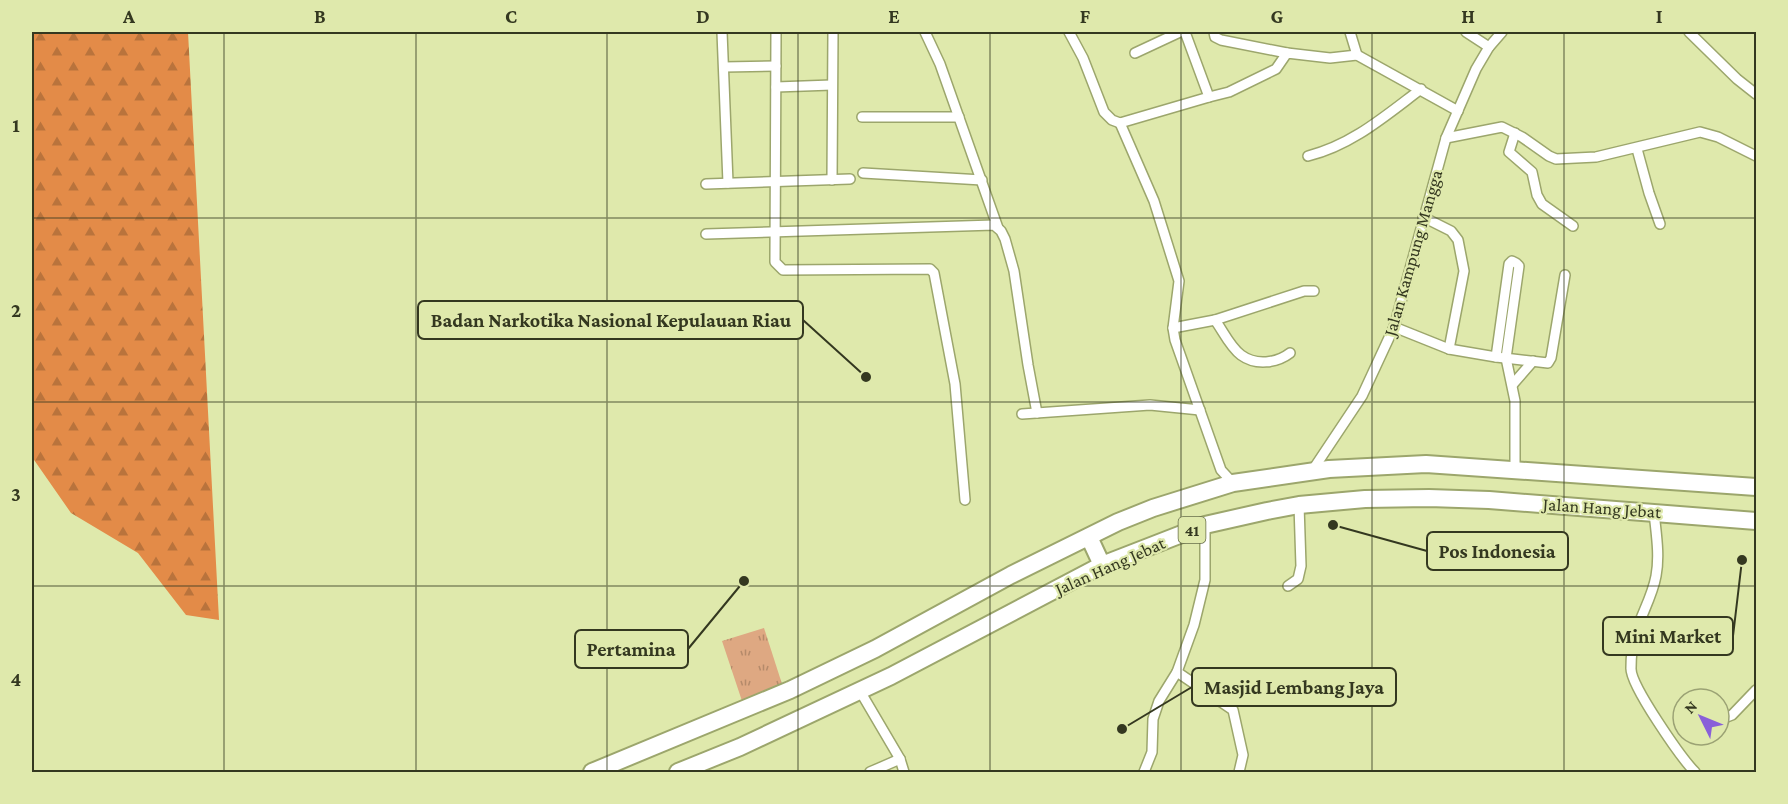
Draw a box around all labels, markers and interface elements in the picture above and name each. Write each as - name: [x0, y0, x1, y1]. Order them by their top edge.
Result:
- text: A: [122, 5, 136, 27]
- text: B: [314, 5, 326, 27]
- text: C: [505, 5, 517, 27]
- text: D: [696, 5, 710, 27]
- text: E: [888, 5, 900, 27]
- text: F: [1080, 5, 1091, 27]
- text: G: [1271, 5, 1284, 27]
- text: H: [1461, 5, 1475, 27]
- text: I: [1656, 5, 1663, 27]
- text: 1: [12, 114, 20, 136]
- street label: Jalan Kampung Mangga: [1379, 168, 1446, 340]
- text: 2: [11, 299, 21, 321]
- callout: Badan Narkotika Nasional Kepulauan Riau: [418, 301, 803, 339]
- text: Badan Narkotika Nasional Kepulauan Riau: [431, 309, 792, 331]
- text: 3: [11, 483, 21, 505]
- street label: Jalan Hang Jebat: [1540, 494, 1663, 522]
- road number: 41: [1178, 517, 1206, 543]
- street label: Jalan Hang Jebat: [1050, 532, 1169, 600]
- callout: Pos Indonesia: [1427, 532, 1568, 570]
- text: Pos Indonesia: [1438, 540, 1556, 562]
- callout: Mini Market: [1603, 617, 1733, 655]
- text: Mini Market: [1615, 625, 1722, 647]
- callout: Pertamina: [575, 630, 688, 668]
- text: Pertamina: [587, 638, 676, 660]
- text: 4: [11, 668, 22, 690]
- callout: Masjid Lembang Jaya: [1192, 668, 1396, 706]
- text: Masjid Lembang Jaya: [1204, 676, 1384, 699]
- north arrow: [1671, 687, 1731, 747]
- text: N: [1680, 697, 1700, 717]

